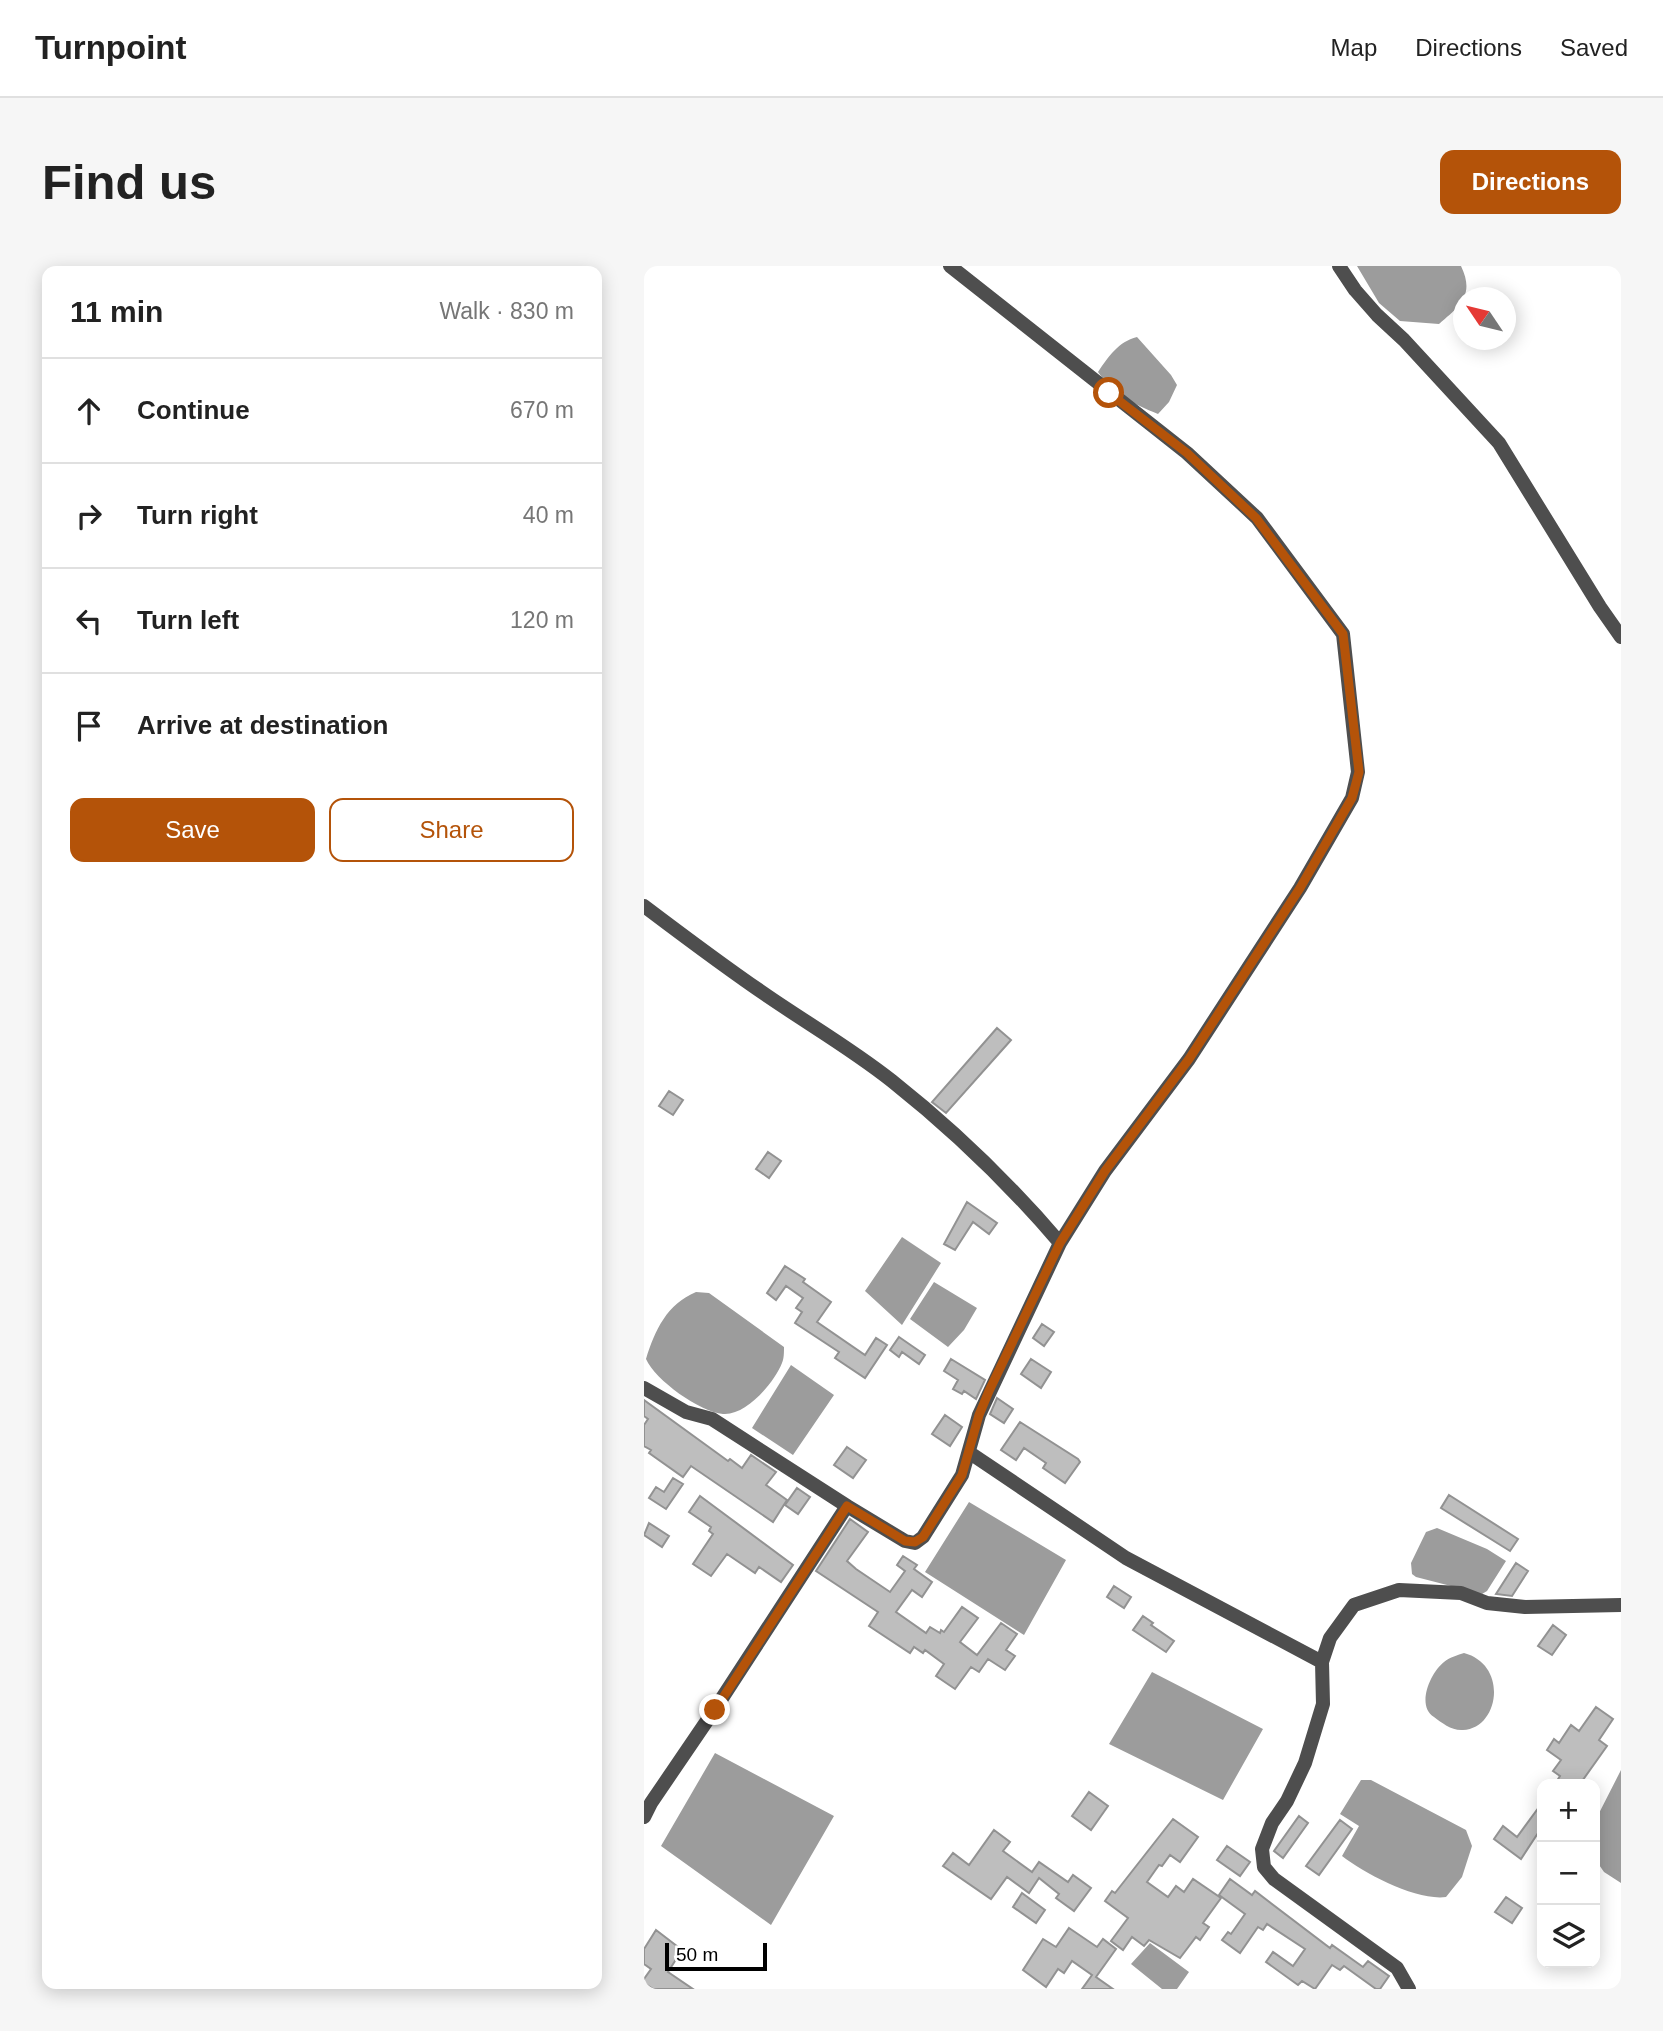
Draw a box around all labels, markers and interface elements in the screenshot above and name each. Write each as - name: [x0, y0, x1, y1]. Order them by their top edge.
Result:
- text: Turnpoint: [35, 29, 187, 66]
- text: Map: [1331, 34, 1377, 61]
- text: Directions: [1415, 34, 1522, 61]
- text: Saved: [1560, 34, 1628, 61]
- button: Directions: [1440, 150, 1621, 214]
- text: Find us: [42, 155, 216, 209]
- north arrow: [1453, 287, 1516, 350]
- text: 11 min: [70, 295, 163, 328]
- text: Walk · 830 m: [439, 298, 574, 324]
- route start: [1093, 377, 1124, 408]
- icon: ahead: [70, 392, 108, 430]
- text: Continue: [137, 395, 250, 425]
- text: 670 m: [510, 397, 574, 423]
- icon: right: [70, 497, 108, 535]
- text: Turn right: [137, 500, 258, 530]
- text: 40 m: [523, 502, 574, 528]
- icon: left: [70, 602, 108, 640]
- text: Turn left: [137, 605, 239, 635]
- text: 120 m: [510, 607, 574, 633]
- icon: arrive: [70, 707, 108, 745]
- text: Arrive at destination: [137, 710, 388, 740]
- button: Save: [70, 798, 315, 862]
- button: Share: [329, 798, 574, 862]
- route end: [699, 1694, 730, 1725]
- map controls: [1537, 1779, 1600, 1968]
- button: +: [1537, 1779, 1600, 1842]
- button: −: [1537, 1842, 1600, 1905]
- button: layers: [1537, 1905, 1600, 1968]
- scale bar: [665, 1940, 766, 1972]
- text: 50 m: [676, 1944, 718, 1965]

